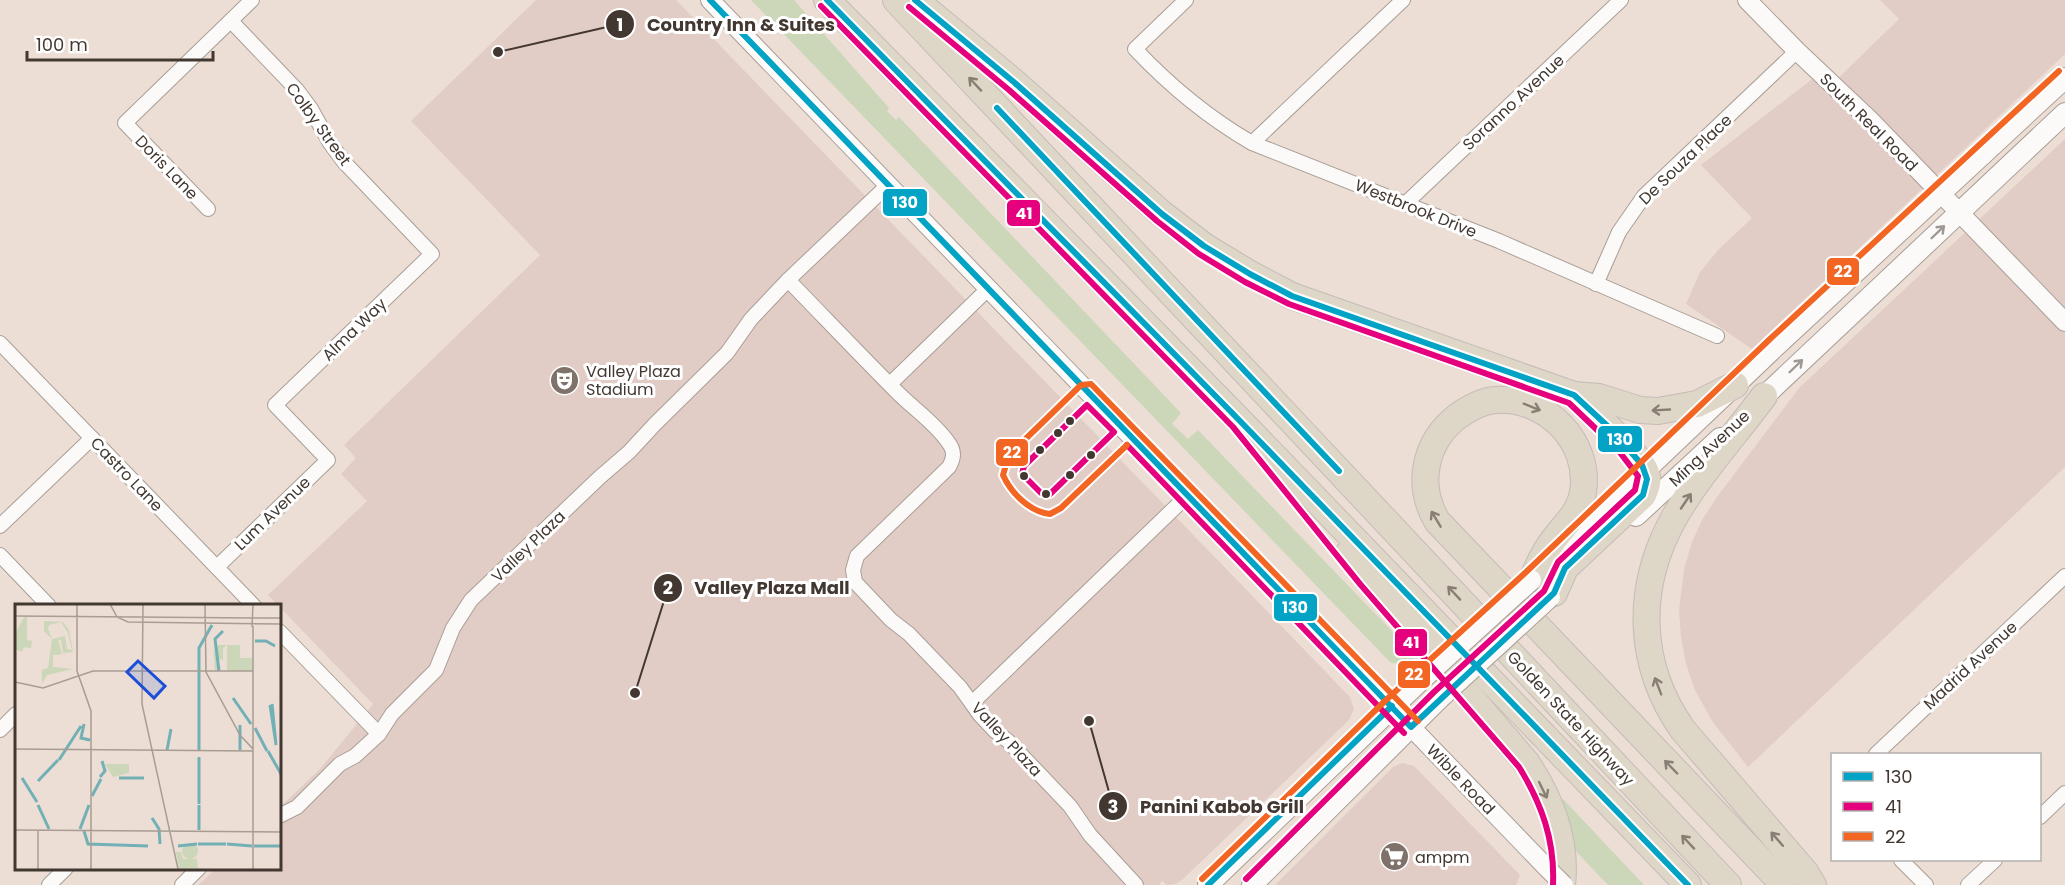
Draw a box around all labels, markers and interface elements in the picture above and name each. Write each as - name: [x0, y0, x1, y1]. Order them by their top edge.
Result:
- callout: Country Inn & Suites: [605, 6, 848, 42]
- text: 1: [617, 12, 623, 37]
- text: Country Inn & Suites: [647, 12, 835, 37]
- scale bar: [27, 24, 213, 62]
- text: 100 m: [36, 32, 88, 57]
- street label: Soranno Avenue: [1457, 49, 1569, 156]
- street label: South Real Road: [1814, 68, 1923, 177]
- one-way arrow: [968, 77, 982, 92]
- street label: Colby Street: [281, 78, 357, 171]
- street label: De Souza Place: [1634, 109, 1737, 210]
- street label: Doris Lane: [130, 130, 203, 205]
- street label: Westbrook Drive: [1351, 174, 1480, 243]
- line badge: 130: [882, 188, 928, 217]
- text: 130: [892, 191, 918, 214]
- line badge: 41: [1006, 199, 1041, 227]
- text: 41: [1016, 202, 1032, 225]
- one-way arrow: [1930, 225, 1945, 239]
- line badge: 22: [1826, 257, 1860, 286]
- text: 22: [1834, 260, 1852, 283]
- street label: Alma Way: [317, 293, 392, 366]
- one-way arrow: [1788, 359, 1803, 373]
- place label: Valley Plaza Stadium: [586, 360, 681, 401]
- theatre icon: Valley Plaza Stadium: [549, 364, 581, 396]
- one-way arrow: [1523, 403, 1541, 414]
- one-way arrow: [1652, 405, 1671, 416]
- street label: Ming Avenue: [1664, 405, 1755, 492]
- unlabelled marker: [1064, 415, 1076, 427]
- line badge: 130: [1597, 425, 1643, 453]
- unlabelled marker: [1052, 427, 1064, 439]
- text: 130: [1607, 428, 1633, 451]
- street label: Castro Lane: [85, 432, 168, 517]
- line badge: 22: [995, 438, 1029, 467]
- text: 22: [1003, 441, 1021, 464]
- unlabelled marker: [1034, 444, 1046, 456]
- unlabelled marker: [1085, 449, 1097, 461]
- unlabelled marker: [1064, 469, 1076, 481]
- unlabelled marker: [1018, 470, 1030, 482]
- street label: Lum Avenue: [229, 471, 316, 556]
- unlabelled marker: [1040, 488, 1052, 500]
- one-way arrow: [1679, 492, 1692, 509]
- street label: Valley Plaza: [486, 505, 570, 588]
- one-way arrow: [1430, 511, 1442, 528]
- callout: Valley Plaza Mall: [653, 570, 862, 606]
- text: 2: [663, 575, 673, 600]
- text: Valley Plaza Mall: [694, 575, 850, 600]
- one-way arrow: [1446, 586, 1461, 601]
- line badge: 130: [1273, 593, 1318, 622]
- text: 130: [1282, 596, 1308, 619]
- inset map: [15, 604, 280, 870]
- street label: Madrid Avenue: [1918, 616, 2022, 715]
- line badge: 41: [1394, 628, 1428, 657]
- text: 41: [1403, 631, 1419, 654]
- street label: Golden State Highway: [1502, 646, 1639, 791]
- line badge: 22: [1397, 660, 1431, 689]
- text: 22: [1405, 663, 1423, 686]
- one-way arrow: [1652, 677, 1663, 696]
- street label: Valley Plaza: [966, 697, 1047, 782]
- street label: Wible Road: [1421, 739, 1500, 820]
- legend: [1831, 753, 2041, 861]
- one-way arrow: [1664, 759, 1679, 774]
- text: 130: [1885, 764, 1913, 789]
- one-way arrow: [1538, 781, 1550, 799]
- callout: Panini Kabob Grill: [1098, 788, 1316, 824]
- text: 3: [1108, 794, 1118, 819]
- text: Panini Kabob Grill: [1140, 794, 1304, 819]
- text: 41: [1885, 794, 1902, 819]
- text: 22: [1885, 824, 1906, 849]
- one-way arrow: [1770, 832, 1784, 847]
- one-way arrow: [1681, 835, 1695, 850]
- supermarket icon: ampm: [1378, 841, 1410, 873]
- place label: ampm: [1415, 846, 1470, 869]

